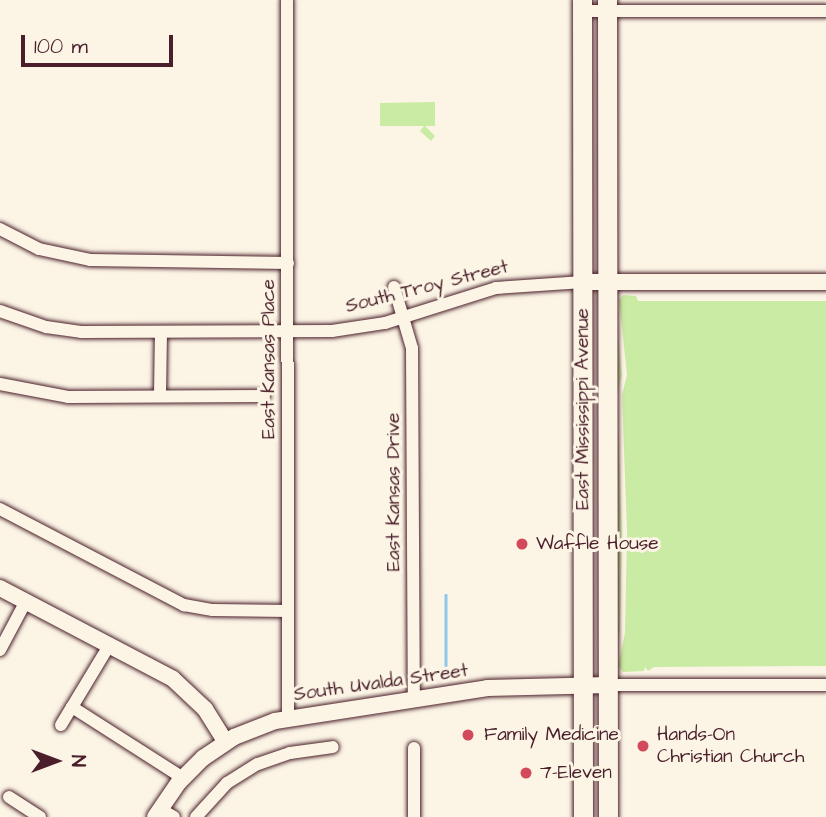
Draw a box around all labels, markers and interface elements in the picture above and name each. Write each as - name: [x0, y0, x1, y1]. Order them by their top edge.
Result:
- scale bar: [24, 21, 177, 65]
- text: 100 m: [34, 32, 88, 61]
- street label: South Troy Street: [343, 256, 511, 318]
- street label: East Kansas Place: [258, 279, 280, 439]
- street label: East Mississippi Avenue: [572, 308, 594, 510]
- street label: East Kansas Drive: [383, 413, 405, 571]
- place label: Waffle House: [536, 533, 659, 555]
- marker: Waffle House: [514, 536, 530, 552]
- street label: South Uvalda Street: [292, 659, 470, 707]
- place label: Family Medicine: [484, 724, 619, 746]
- place label: Hands-On Christian Church: [657, 724, 805, 768]
- marker: Family Medicine: [458, 725, 478, 745]
- north arrow: [21, 726, 91, 796]
- marker: Hands-On Christian Church: [635, 738, 651, 754]
- text: N: [64, 755, 91, 767]
- place label: 7-Eleven: [540, 762, 612, 784]
- marker: 7-Eleven: [518, 765, 534, 781]

